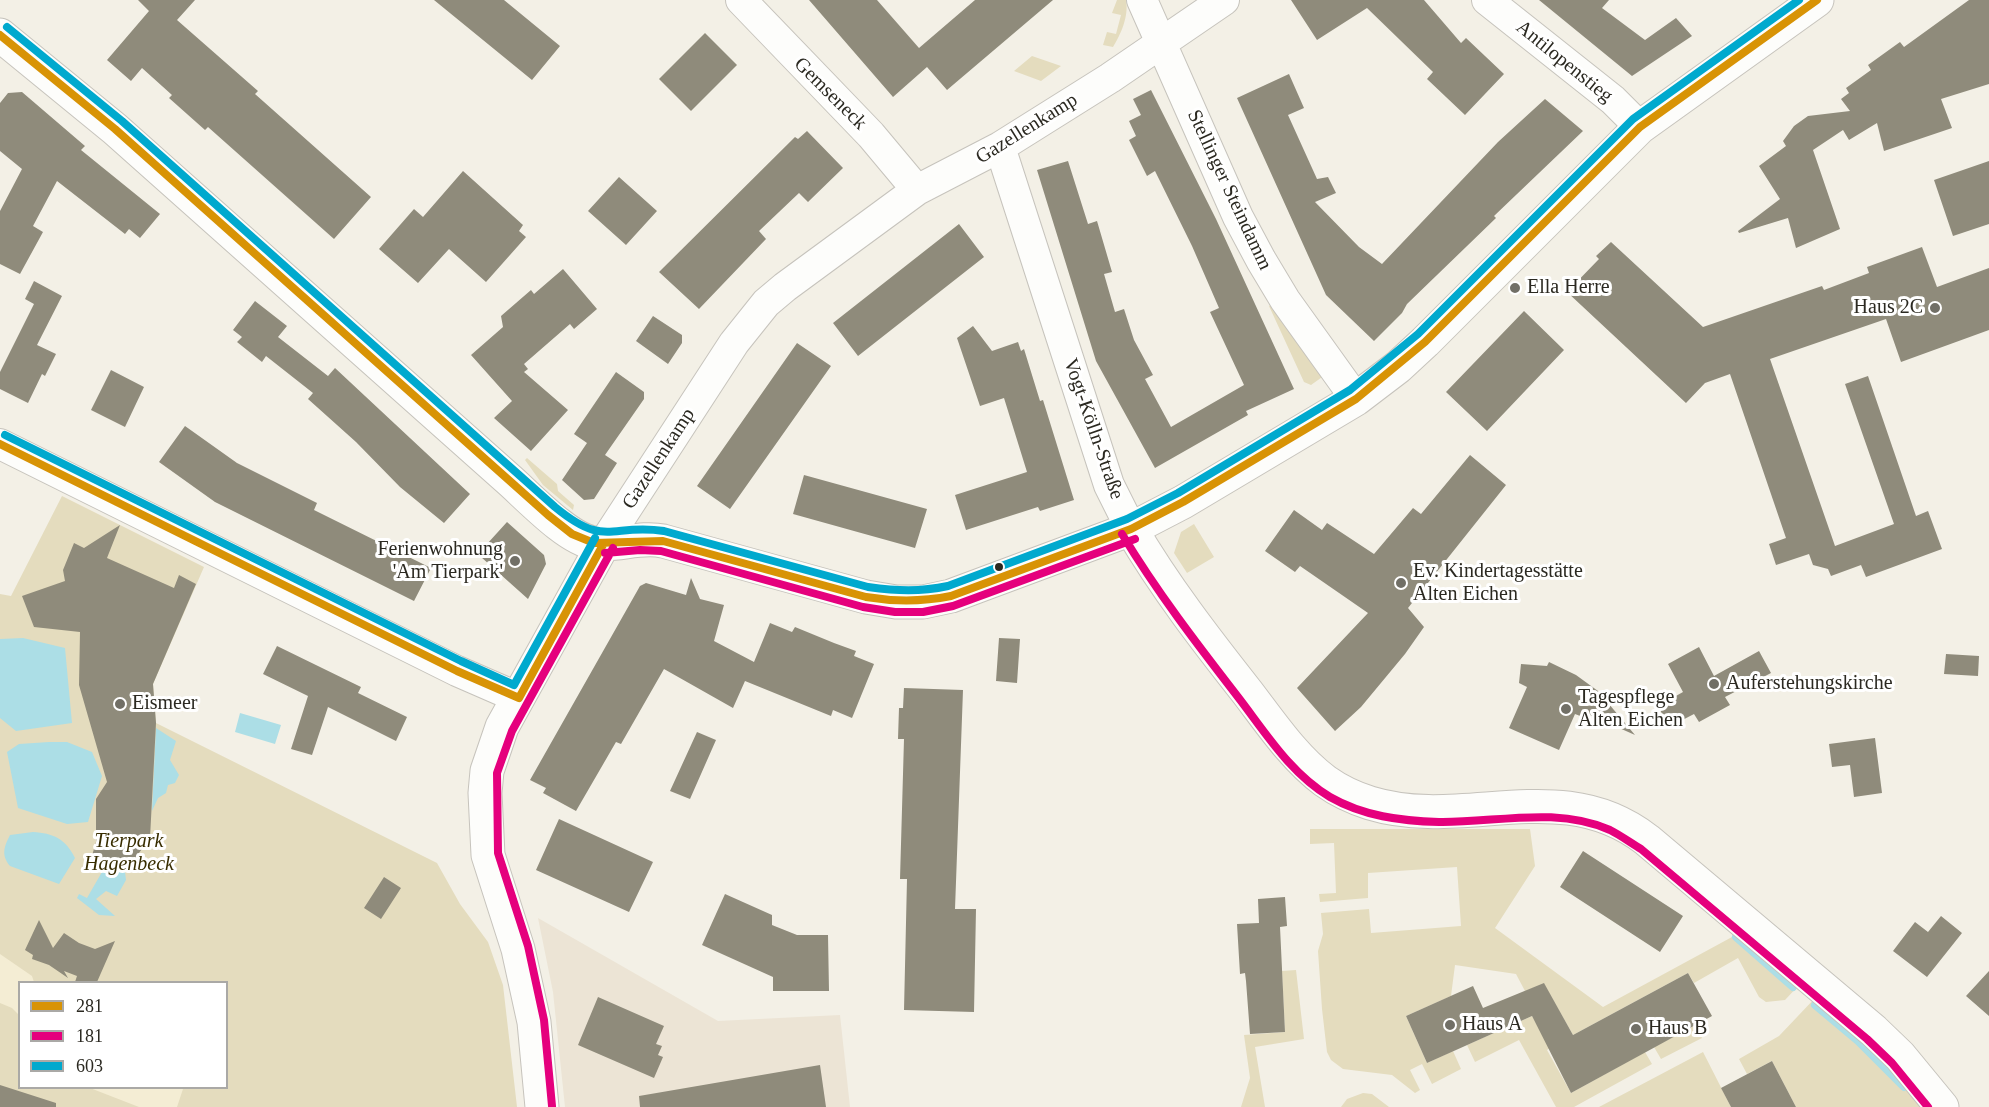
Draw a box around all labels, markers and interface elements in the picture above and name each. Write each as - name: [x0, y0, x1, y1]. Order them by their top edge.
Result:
- street label: Antilopenstieg: [1511, 16, 1617, 108]
- street label: Gemseneck: [789, 53, 871, 135]
- street label: Gazellenkamp: [972, 88, 1082, 170]
- street label: Stellinger Steindamm: [1181, 106, 1277, 274]
- place label: Ella Herre: [1527, 276, 1610, 300]
- marker: Ella Herre: [1508, 281, 1522, 295]
- place label: Haus 2C: [1854, 296, 1923, 320]
- marker: Haus 2C: [1928, 301, 1942, 315]
- street label: Vogt-Kölln-Straße: [1058, 355, 1128, 503]
- street label: Gazellenkamp: [617, 404, 701, 514]
- place label: Ferienwohnung 'Am Tierpark': [377, 538, 503, 585]
- marker: Ferienwohnung 'Am Tierpark': [508, 554, 522, 568]
- place label: Ev. Kindertagesstätte Alten Eichen: [1413, 560, 1583, 607]
- unlabelled marker: [993, 561, 1005, 573]
- marker: Ev. Kindertagesstätte Alten Eichen: [1394, 576, 1408, 590]
- place label: Auferstehungskirche: [1726, 672, 1893, 696]
- marker: Auferstehungskirche: [1707, 677, 1721, 691]
- place label: Tagespflege Alten Eichen: [1578, 686, 1683, 733]
- place label: Eismeer: [132, 692, 198, 716]
- marker: Eismeer: [113, 697, 127, 711]
- marker: Tagespflege Alten Eichen: [1559, 702, 1573, 716]
- park label: Tierpark Hagenbeck: [84, 830, 174, 877]
- legend: [18, 981, 228, 1089]
- text: 281: [76, 996, 103, 1016]
- place label: Haus A: [1462, 1013, 1523, 1037]
- place label: Haus B: [1648, 1017, 1707, 1041]
- marker: Haus A: [1443, 1018, 1457, 1032]
- marker: Haus B: [1629, 1022, 1643, 1036]
- text: 181: [76, 1026, 103, 1046]
- text: 603: [76, 1056, 103, 1076]

